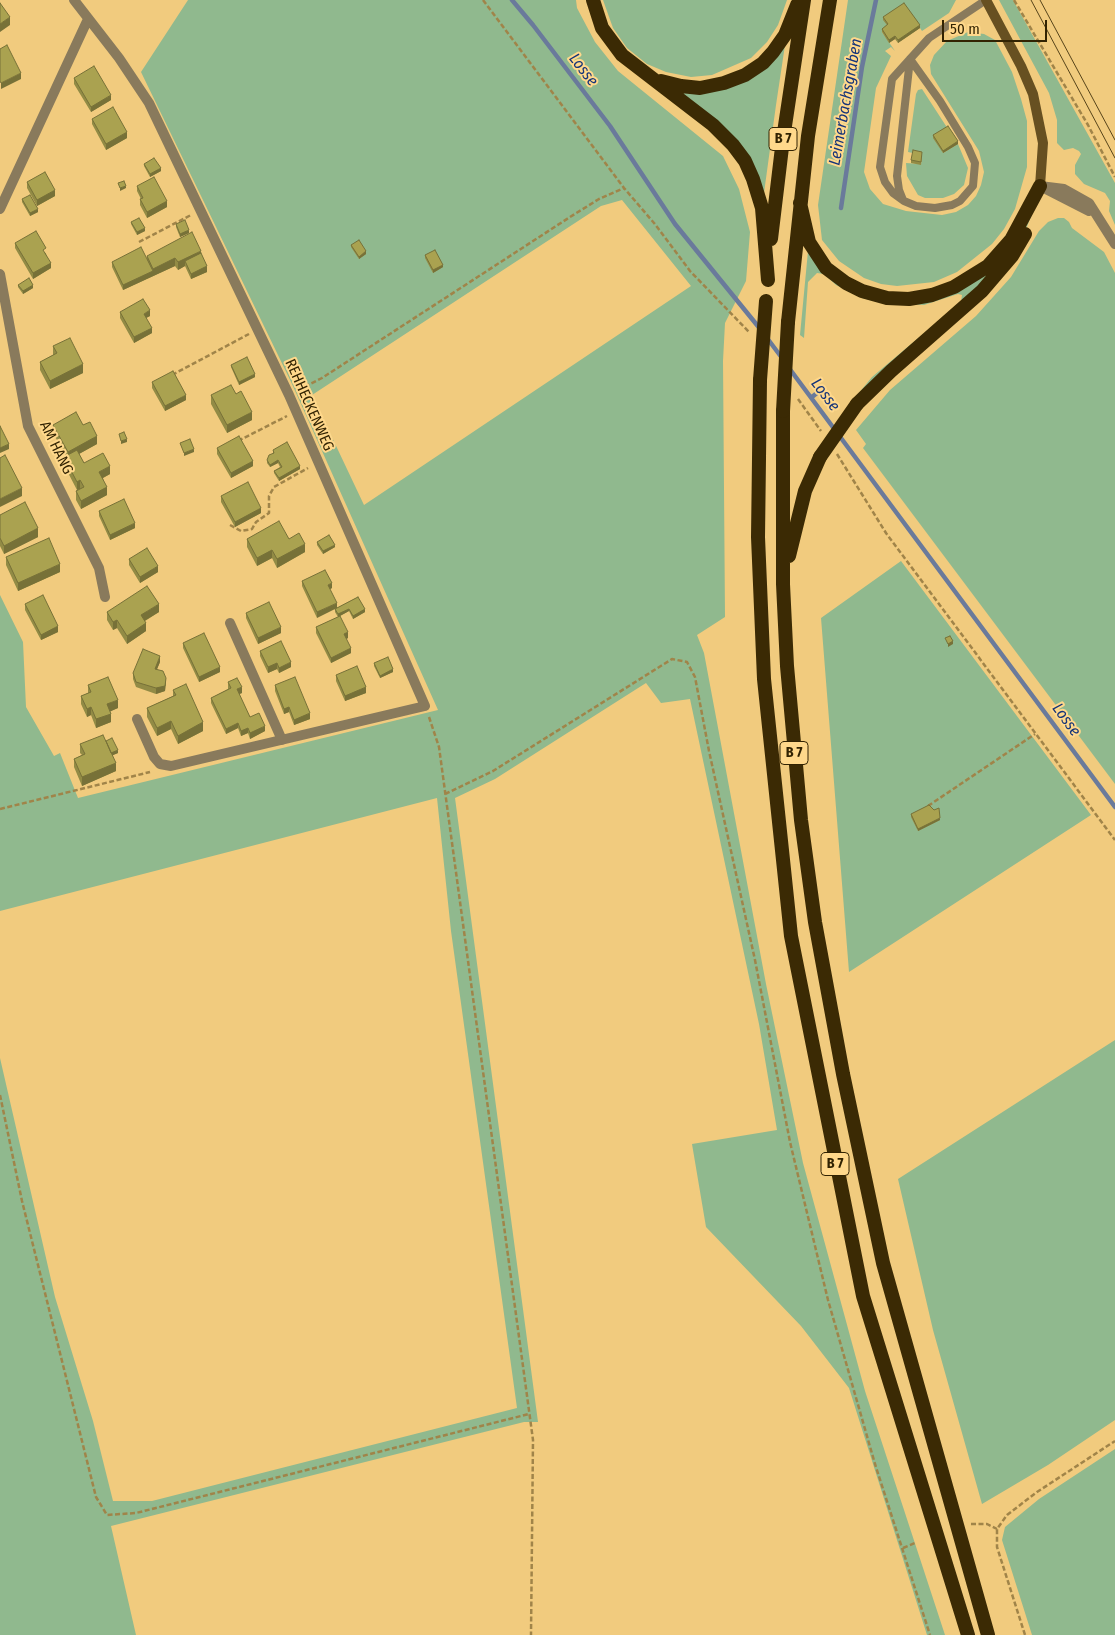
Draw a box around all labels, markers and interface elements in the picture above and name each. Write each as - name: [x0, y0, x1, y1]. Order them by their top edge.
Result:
- scale bar: [945, 10, 1050, 42]
- text: 50 m: [950, 20, 980, 38]
- water label: Leimerbachsgraben: [825, 37, 867, 167]
- water label: Losse: [564, 50, 602, 90]
- road number: B 7: [769, 128, 797, 150]
- street label: REHHECKENWEG: [281, 356, 337, 454]
- water label: Losse: [806, 375, 844, 415]
- street label: AM HANG: [35, 419, 77, 477]
- water label: Losse: [1048, 700, 1084, 740]
- road number: B 7: [780, 741, 808, 764]
- road number: B 7: [821, 1152, 849, 1176]

